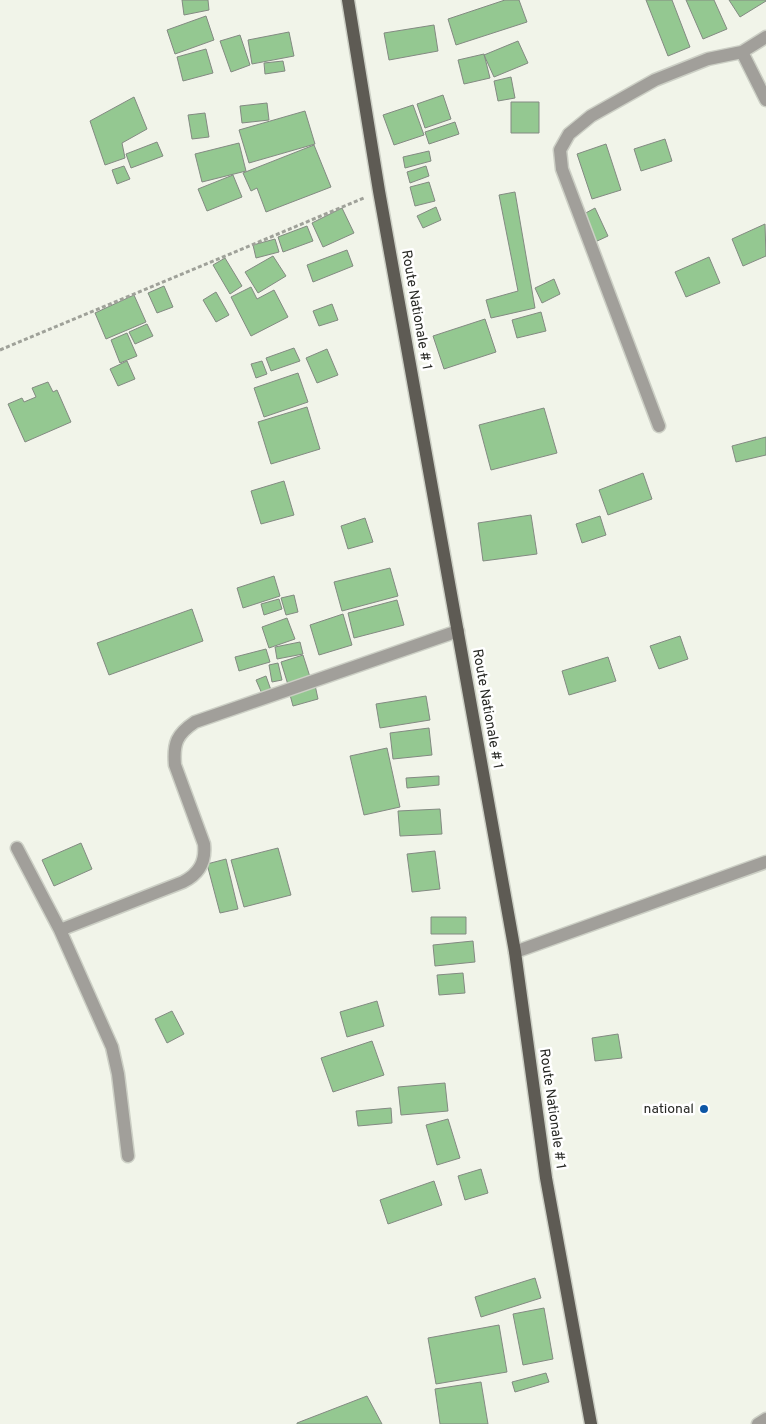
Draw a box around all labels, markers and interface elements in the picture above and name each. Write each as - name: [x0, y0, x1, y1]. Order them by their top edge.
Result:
- street label: Route Nationale # 1: [397, 249, 435, 371]
- street label: Route Nationale # 1: [468, 648, 506, 770]
- street label: Route Nationale # 1: [535, 1048, 569, 1170]
- place label: national: [644, 1101, 694, 1118]
- marker: national: [698, 1103, 710, 1115]

